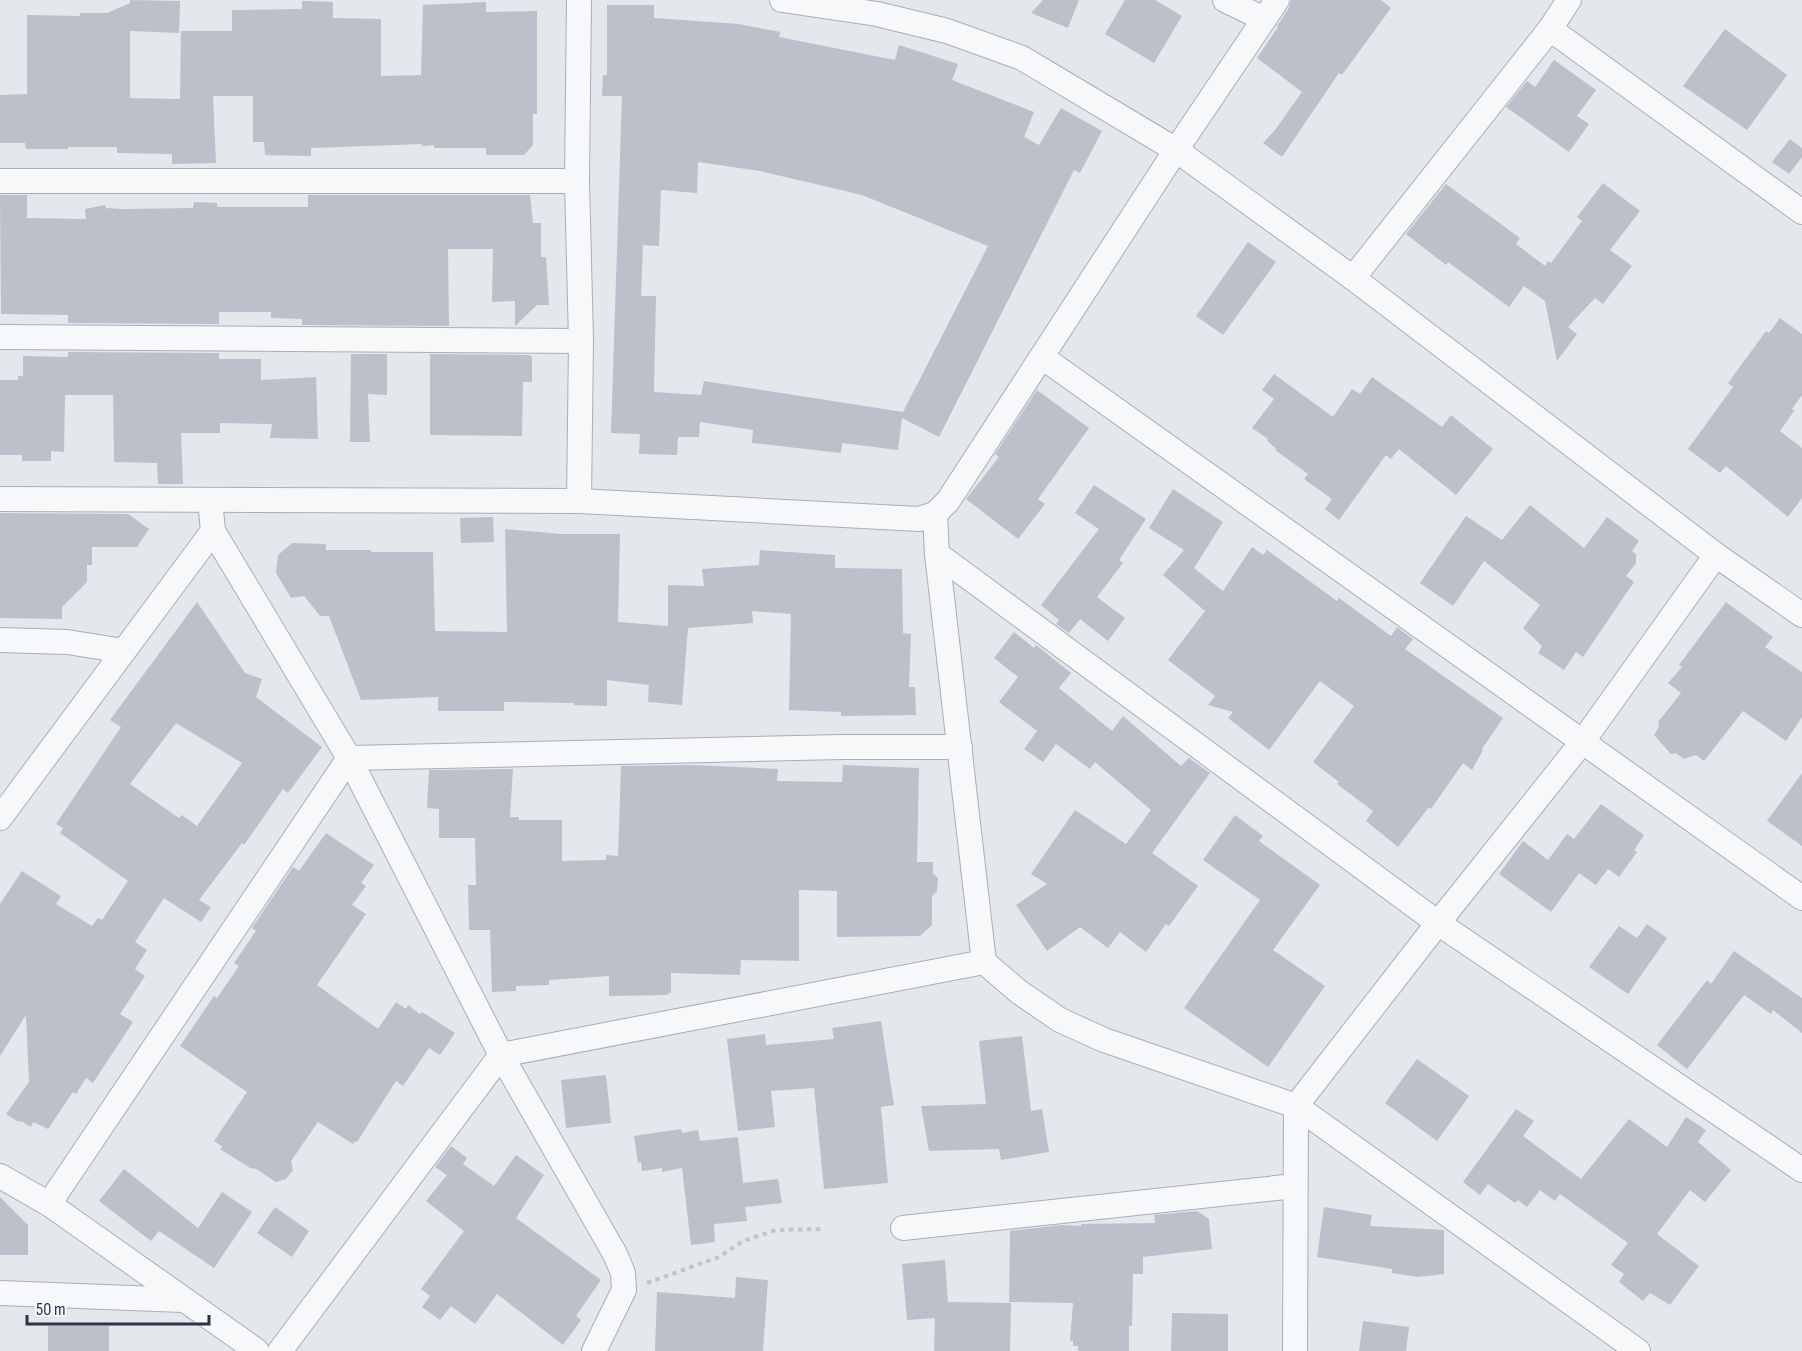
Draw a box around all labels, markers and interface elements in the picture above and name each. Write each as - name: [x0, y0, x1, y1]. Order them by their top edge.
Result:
- scale bar: [27, 1288, 208, 1326]
- text: 50 m: [36, 1299, 66, 1320]

